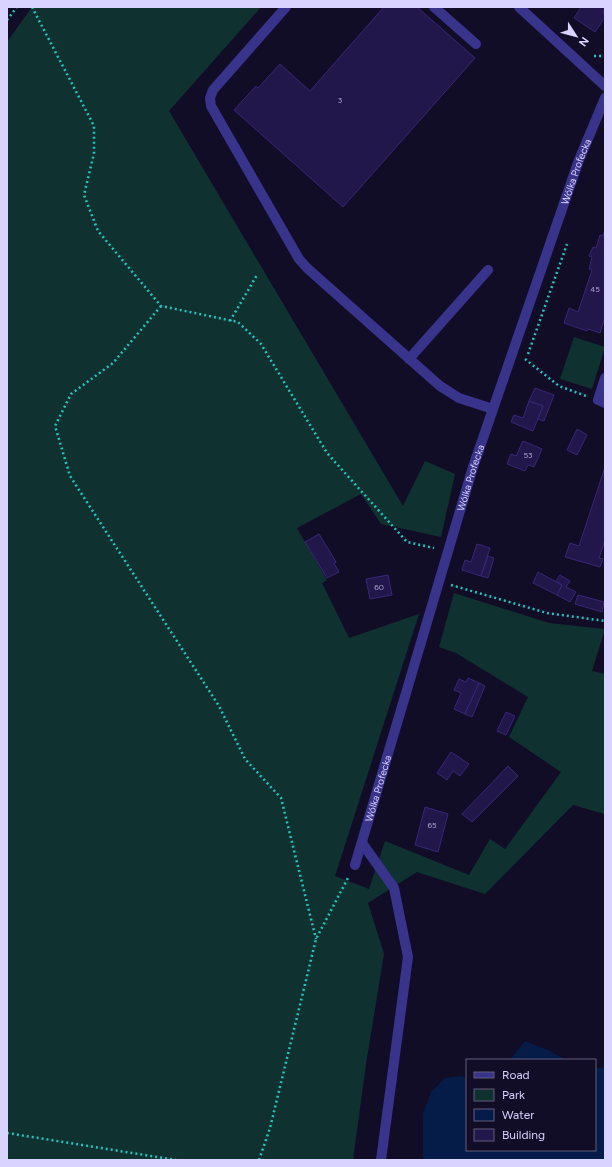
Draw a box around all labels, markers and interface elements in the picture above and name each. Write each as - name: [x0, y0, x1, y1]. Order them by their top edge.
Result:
- north arrow: [556, 16, 596, 56]
- text: N: [576, 34, 591, 49]
- house number: 3: [338, 95, 342, 105]
- street label: Wólka Profecka: [558, 137, 594, 206]
- house number: 45: [590, 284, 600, 294]
- street label: Wólka Profecka: [454, 443, 487, 513]
- house number: 53: [524, 450, 532, 460]
- house number: 60: [374, 582, 384, 592]
- street label: Wólka Profecka: [362, 753, 394, 823]
- house number: 65: [427, 820, 437, 830]
- legend: [466, 1059, 596, 1151]
- text: Road: [502, 1068, 530, 1082]
- text: Park: [502, 1088, 525, 1102]
- text: Water: [502, 1108, 534, 1122]
- text: Building: [502, 1128, 545, 1142]

